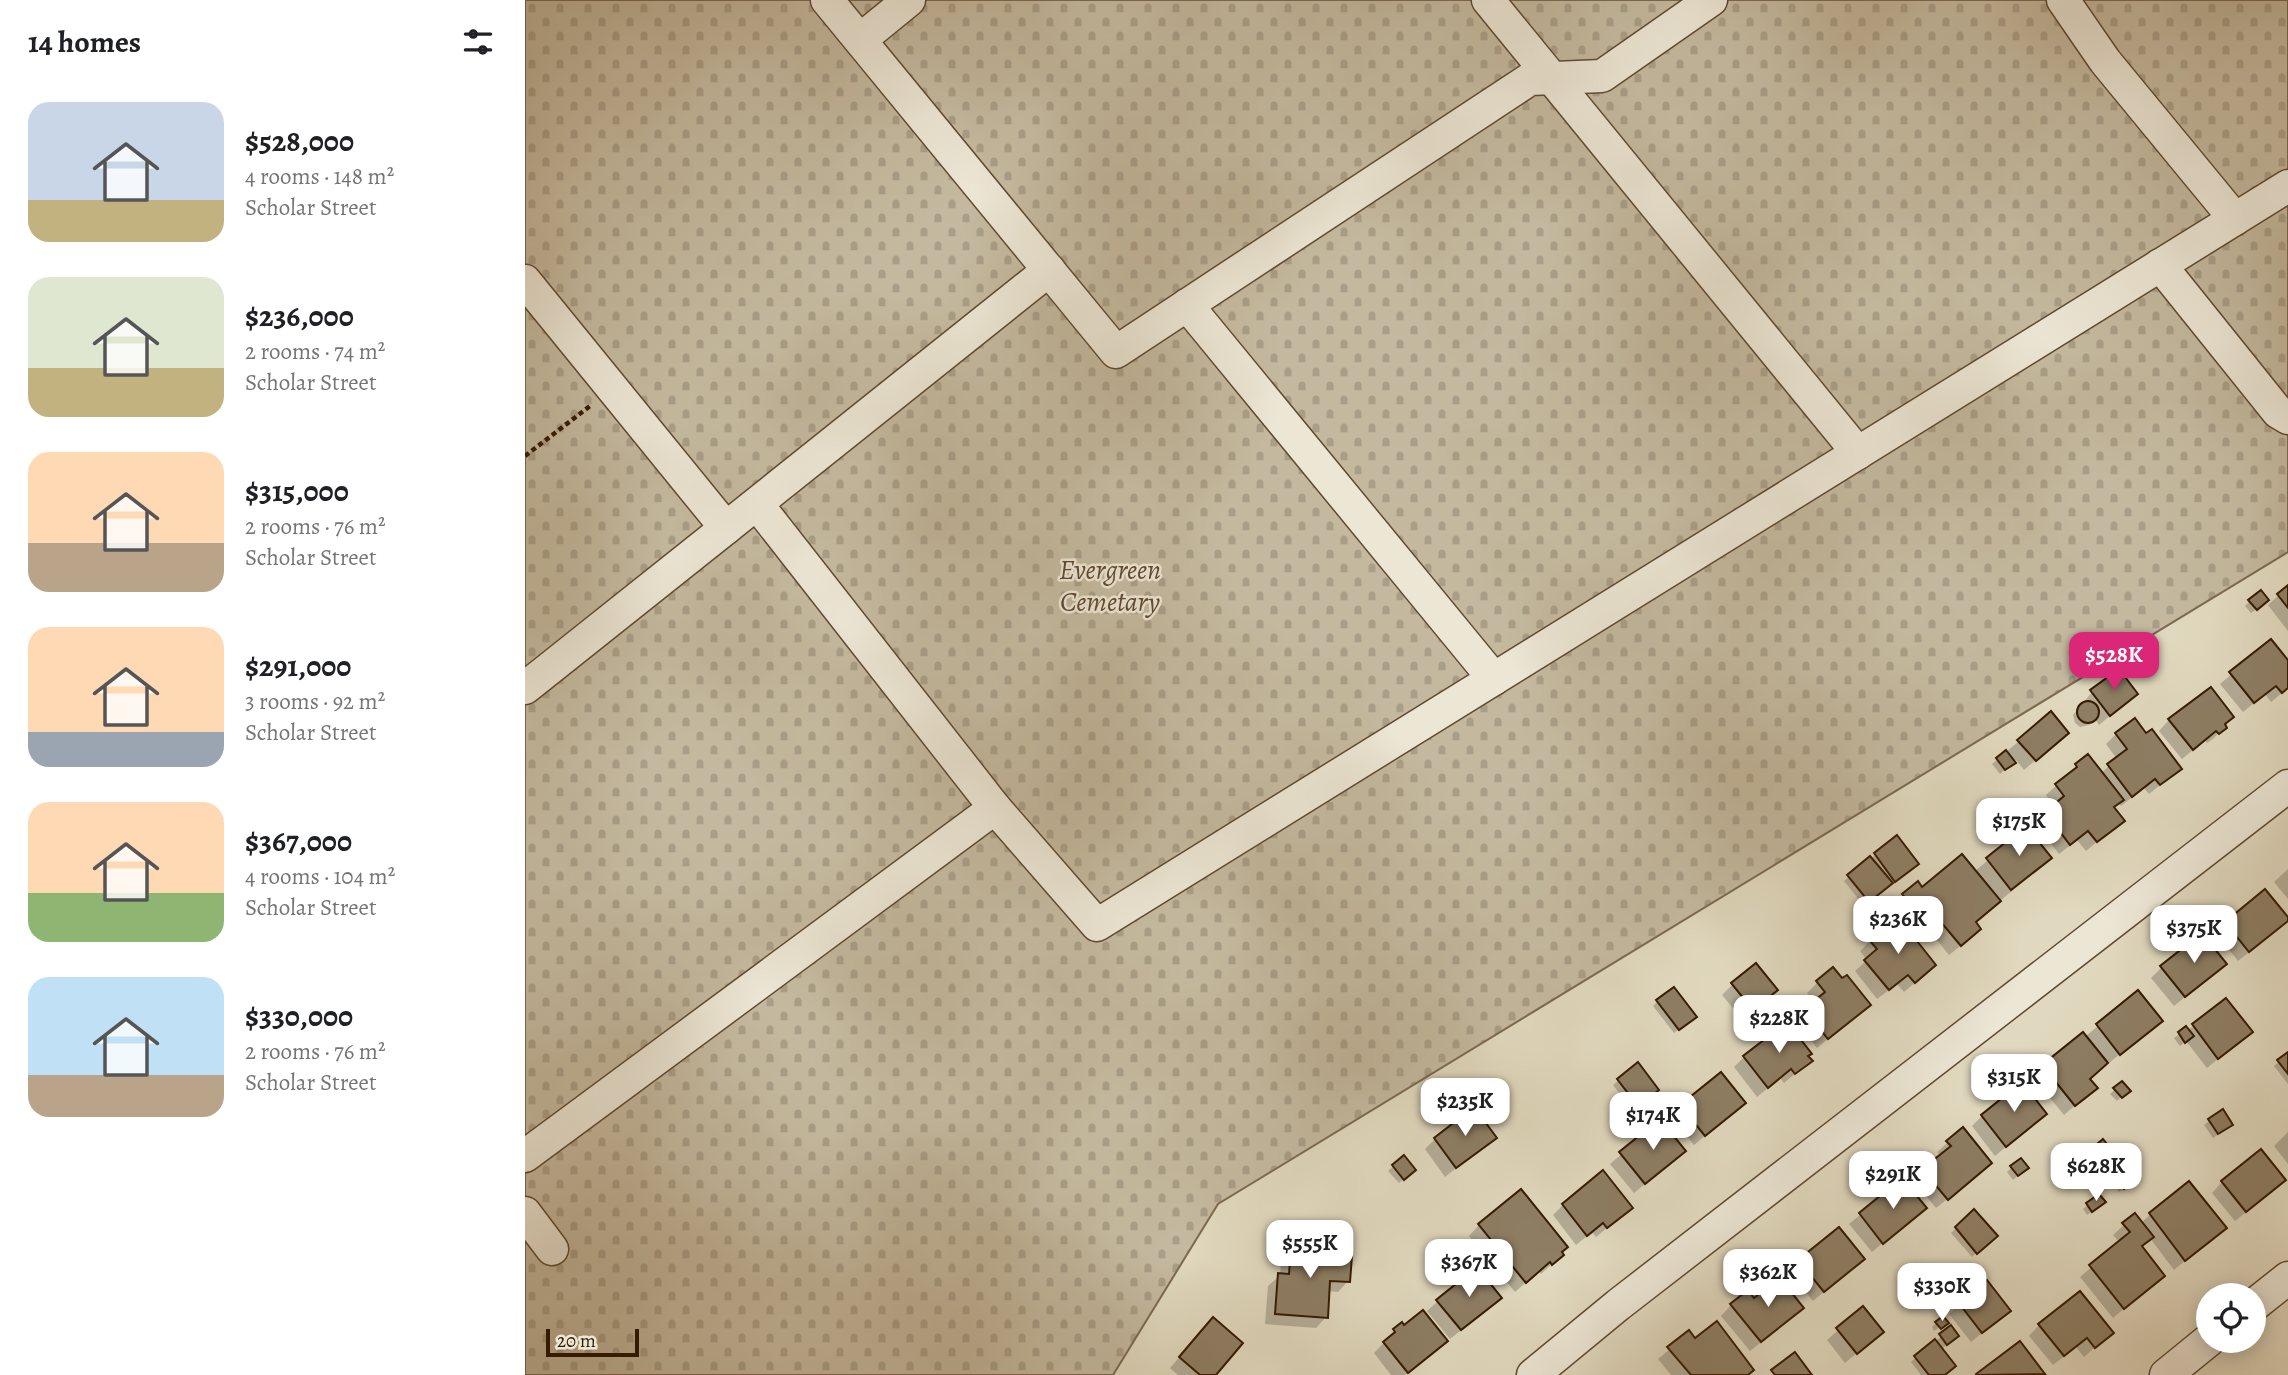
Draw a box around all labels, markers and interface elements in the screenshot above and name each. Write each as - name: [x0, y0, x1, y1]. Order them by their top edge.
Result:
- text: 14 homes: [28, 22, 141, 62]
- icon: filters: [459, 23, 497, 61]
- text: $528,000: [245, 121, 354, 161]
- icon: home: [84, 130, 168, 214]
- text: 4 rooms · 148 m²: [245, 161, 394, 192]
- text: Scholar Street: [245, 192, 376, 223]
- text: $236,000: [245, 296, 354, 336]
- icon: home: [84, 305, 168, 389]
- text: 2 rooms · 74 m²: [245, 336, 385, 367]
- text: Scholar Street: [245, 367, 376, 398]
- text: $315,000: [245, 471, 349, 511]
- icon: home: [84, 480, 168, 564]
- text: 2 rooms · 76 m²: [245, 511, 386, 542]
- text: Scholar Street: [245, 542, 376, 573]
- park label: Evergreen Cemetary: [1059, 551, 1161, 621]
- pin: $528K: [2065, 632, 2163, 692]
- text: $528K: [2085, 639, 2143, 670]
- text: $291,000: [245, 646, 351, 686]
- icon: home: [84, 655, 168, 739]
- text: 3 rooms · 92 m²: [245, 686, 385, 717]
- text: Scholar Street: [245, 717, 376, 748]
- pin: $175K: [1970, 798, 2068, 858]
- text: $175K: [1992, 805, 2046, 836]
- text: $367,000: [245, 821, 352, 861]
- icon: home: [84, 830, 168, 914]
- text: 4 rooms · 104 m²: [245, 861, 395, 892]
- text: Scholar Street: [245, 892, 376, 923]
- pin: $236K: [1849, 897, 1947, 956]
- text: $236K: [1869, 903, 1927, 934]
- pin: $375K: [2145, 906, 2243, 965]
- text: $375K: [2166, 912, 2222, 943]
- text: $330,000: [245, 996, 353, 1036]
- pin: $228K: [1730, 996, 1828, 1055]
- text: $228K: [1749, 1002, 1809, 1033]
- icon: home: [84, 1005, 168, 1089]
- text: 2 rooms · 76 m²: [245, 1036, 386, 1067]
- pin: $315K: [1965, 1054, 2063, 1114]
- text: $315K: [1987, 1061, 2041, 1092]
- text: Scholar Street: [245, 1067, 376, 1098]
- pin: $235K: [1416, 1078, 1514, 1138]
- text: $235K: [1437, 1085, 1493, 1116]
- pin: $174K: [1604, 1092, 1702, 1152]
- text: $174K: [1626, 1099, 1680, 1130]
- pin: $628K: [2047, 1144, 2145, 1203]
- text: $628K: [2067, 1150, 2125, 1181]
- pin: $291K: [1844, 1152, 1942, 1211]
- text: $291K: [1865, 1158, 1921, 1189]
- pin: $555K: [1261, 1220, 1359, 1280]
- text: $555K: [1282, 1227, 1338, 1258]
- pin: $367K: [1420, 1240, 1518, 1299]
- text: $367K: [1441, 1246, 1497, 1277]
- pin: $362K: [1719, 1250, 1817, 1309]
- text: $362K: [1739, 1256, 1797, 1287]
- pin: $330K: [1893, 1264, 1991, 1323]
- text: $330K: [1913, 1270, 1971, 1301]
- map controls: [2196, 1283, 2266, 1353]
- button: locate: [2196, 1283, 2266, 1353]
- scale bar: [546, 1326, 639, 1358]
- text: 20 m: [557, 1328, 596, 1354]

